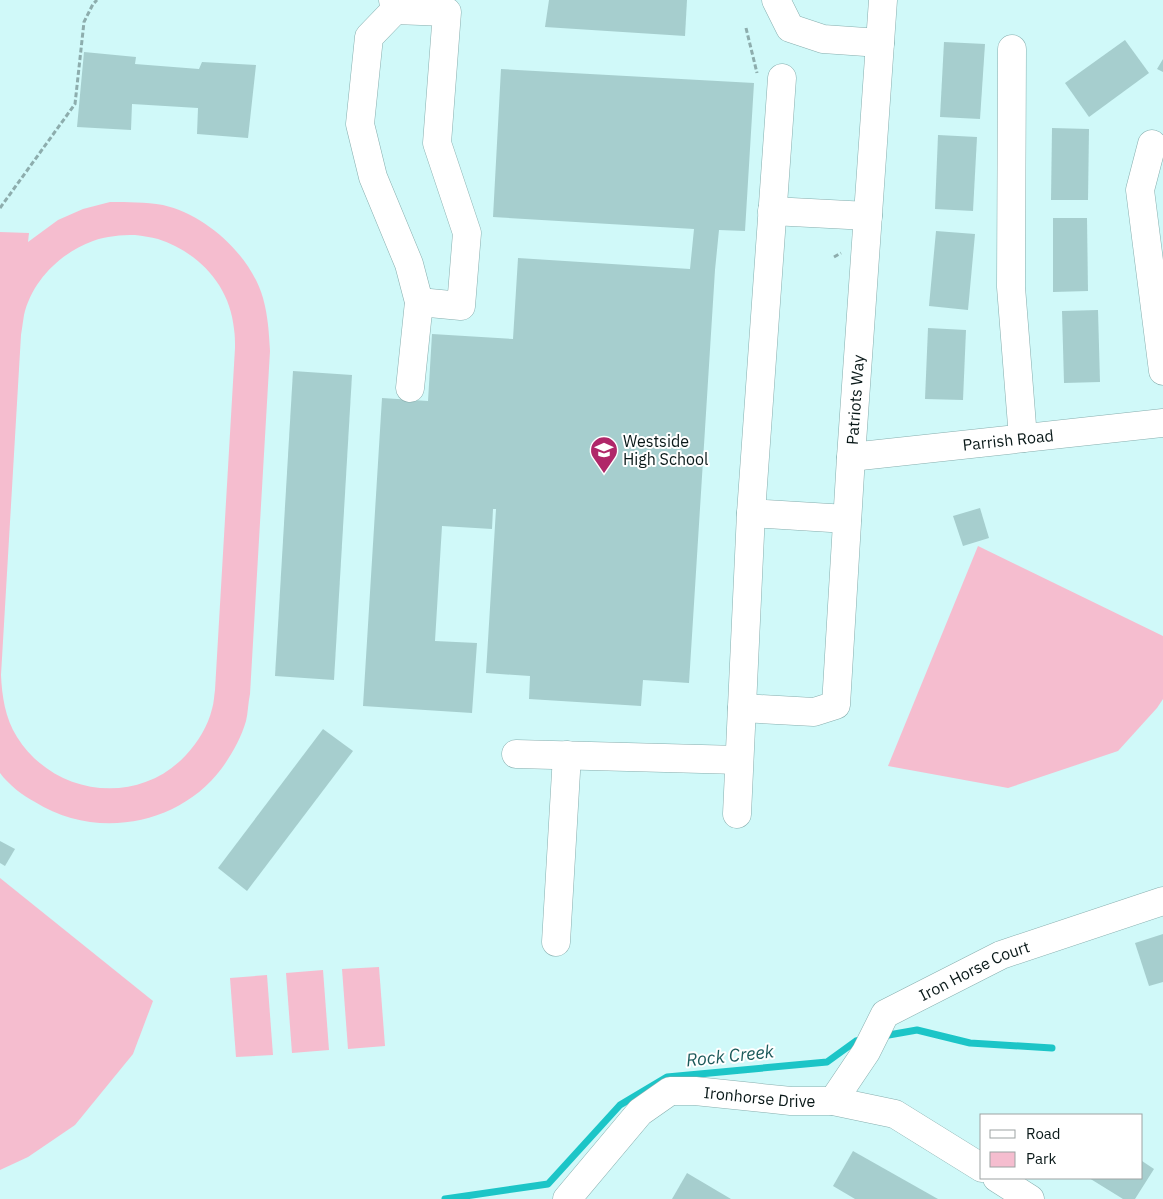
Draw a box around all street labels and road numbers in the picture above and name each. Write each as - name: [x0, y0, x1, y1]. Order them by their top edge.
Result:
- street label: Patriots Way: [842, 354, 868, 446]
- street label: Parrish Road: [962, 425, 1055, 455]
- street label: Iron Horse Court: [916, 936, 1032, 1005]
- street label: Ironhorse Drive: [703, 1082, 815, 1111]

